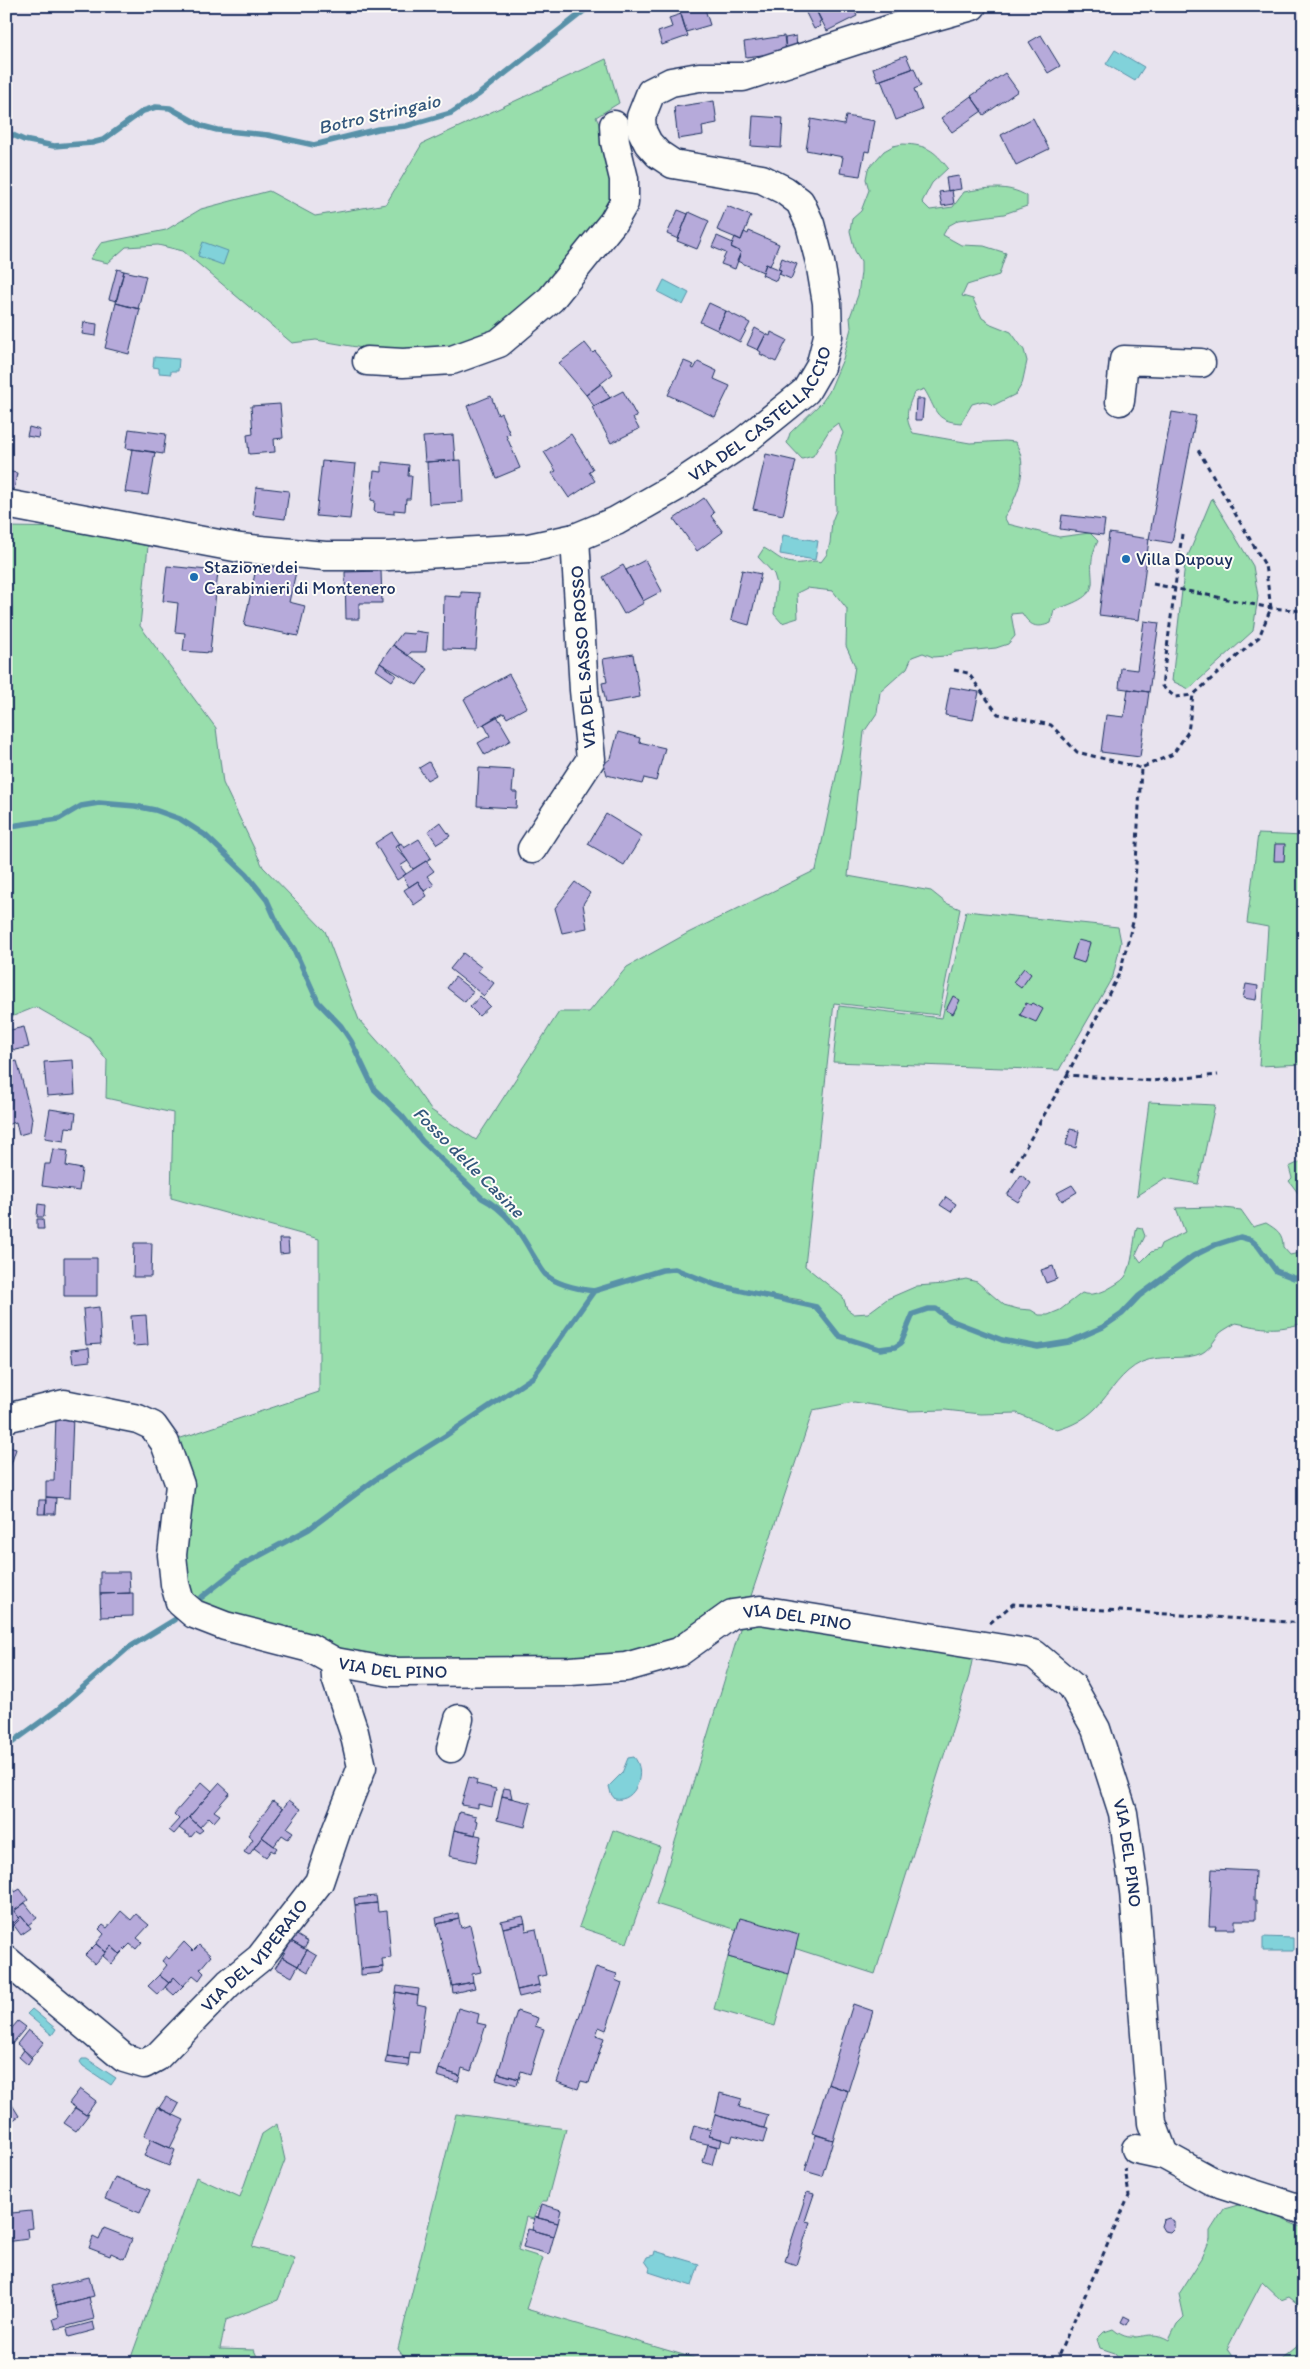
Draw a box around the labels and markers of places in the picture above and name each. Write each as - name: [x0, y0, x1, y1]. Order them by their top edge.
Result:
- place label: Villa Dupouy: [1136, 548, 1233, 570]
- marker: Villa Dupouy: [1120, 553, 1132, 565]
- place label: Stazione dei Carabinieri di Montenero: [204, 556, 396, 599]
- marker: Stazione dei Carabinieri di Montenero: [188, 571, 200, 583]

